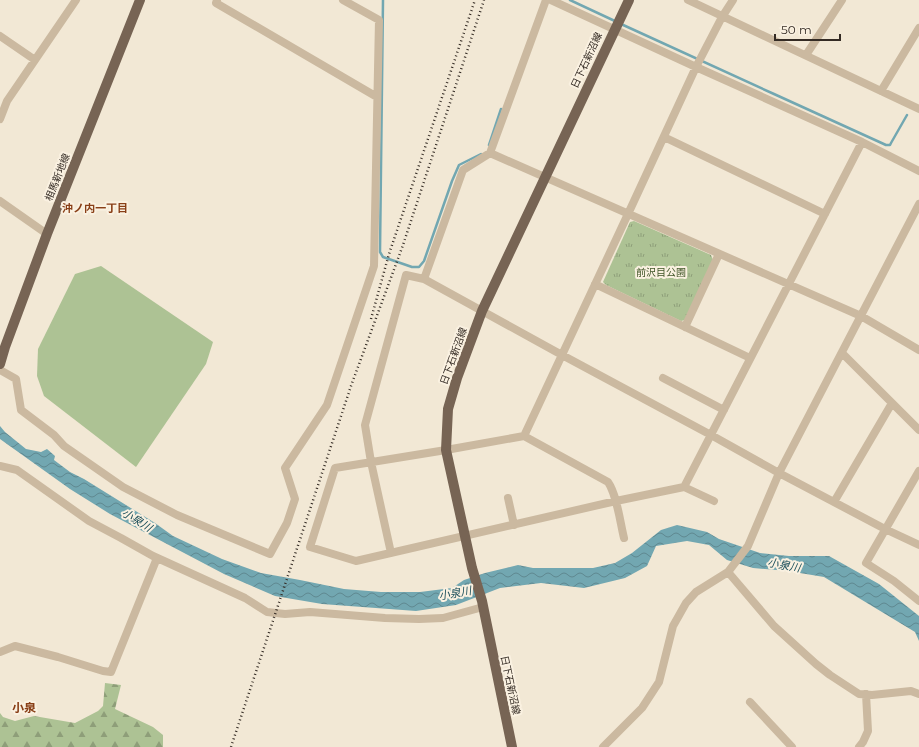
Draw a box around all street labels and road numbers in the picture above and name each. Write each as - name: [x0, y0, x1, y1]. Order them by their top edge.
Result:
- street label: 日下石新沼線: [568, 30, 605, 90]
- street label: 相馬新地線: [42, 152, 73, 203]
- street label: 日下石新沼線: [437, 326, 470, 387]
- street label: 日下石新沼線: [498, 654, 523, 716]

